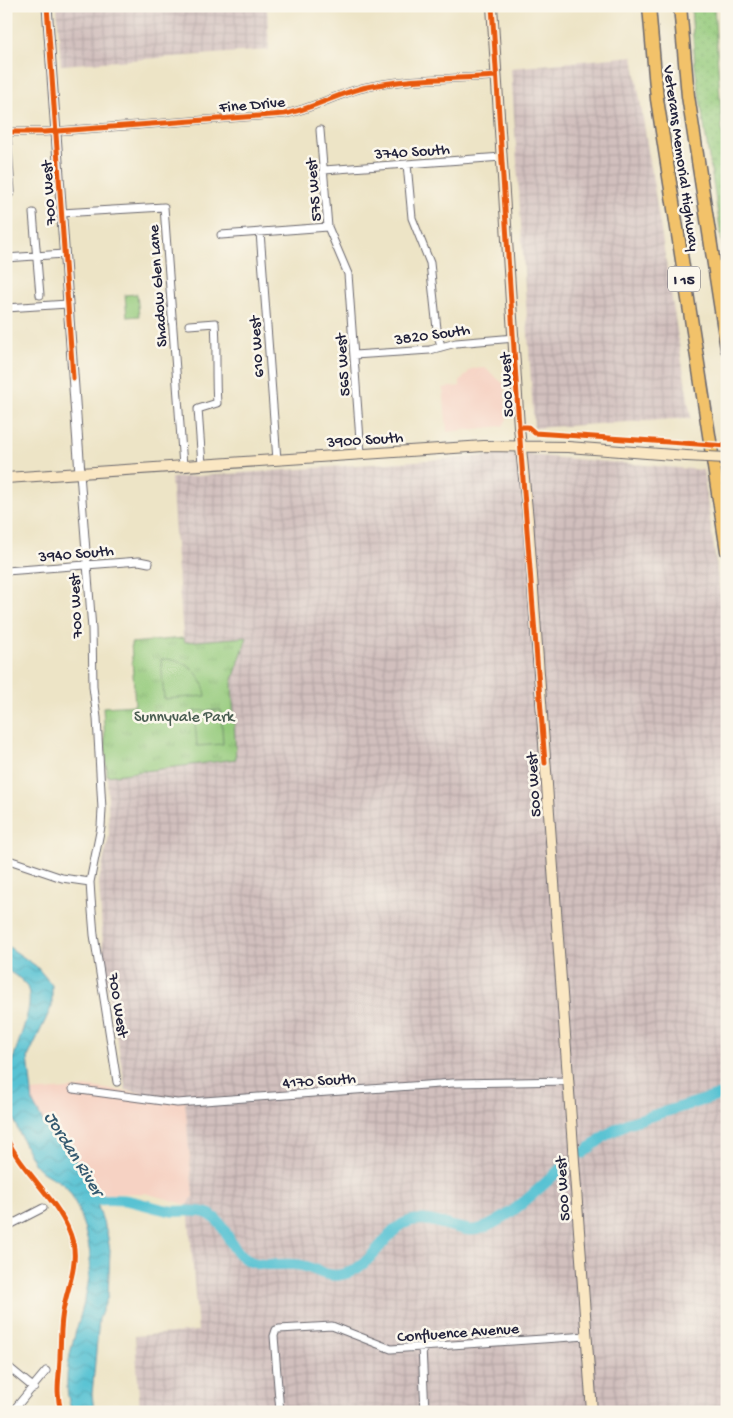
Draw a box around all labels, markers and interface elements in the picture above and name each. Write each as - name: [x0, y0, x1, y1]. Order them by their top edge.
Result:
- street label: Veterans Memorial Highway: [657, 63, 702, 253]
- street label: Fine Drive: [218, 94, 287, 119]
- street label: 3740 South: [373, 141, 451, 166]
- street label: 575 West: [303, 156, 328, 222]
- street label: 700 West: [39, 158, 62, 227]
- street label: Shadow Glen Lane: [146, 223, 173, 348]
- road number: I 15: [668, 266, 700, 292]
- street label: 610 West: [247, 314, 270, 378]
- street label: 3820 South: [392, 322, 472, 351]
- street label: 565 West: [333, 331, 356, 397]
- street label: 500 West: [497, 351, 520, 418]
- street label: 3900 South: [325, 429, 405, 454]
- street label: 3940 South: [37, 543, 115, 568]
- street label: 700 West: [66, 572, 89, 640]
- park label: Sunnyvale Park: [134, 709, 236, 728]
- street label: 500 West: [524, 750, 547, 818]
- street label: 700 West: [102, 971, 131, 1040]
- street label: 4170 South: [282, 1070, 357, 1095]
- water label: Jordan River: [39, 1108, 109, 1203]
- street label: 500 West: [553, 1154, 576, 1222]
- street label: Confluence Avenue: [397, 1321, 520, 1348]

